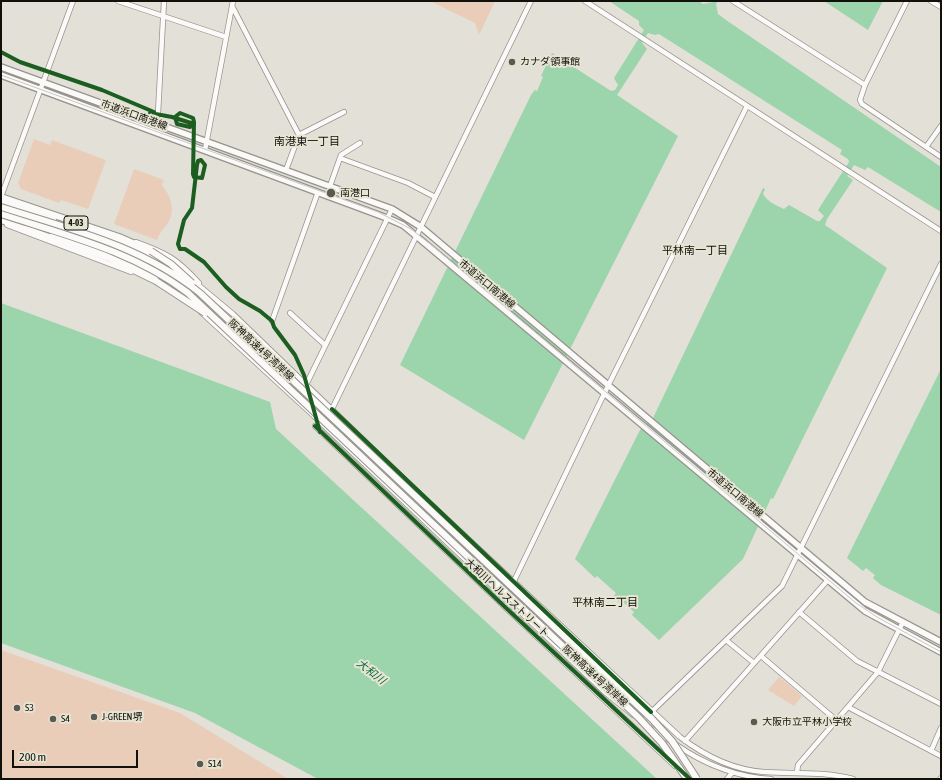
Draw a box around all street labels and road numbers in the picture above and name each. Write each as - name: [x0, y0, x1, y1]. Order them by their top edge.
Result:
- street label: 市道浜口南港線: [99, 97, 169, 133]
- road number: 4-03: [64, 216, 88, 230]
- street label: 市道浜口南港線: [456, 257, 518, 311]
- street label: 阪神高速4号湾岸線: [226, 317, 296, 383]
- street label: 市道浜口南港線: [704, 466, 766, 520]
- street label: 大和川ヘルスストリート: [463, 556, 551, 640]
- street label: 阪神高速4号湾岸線: [560, 643, 630, 709]

